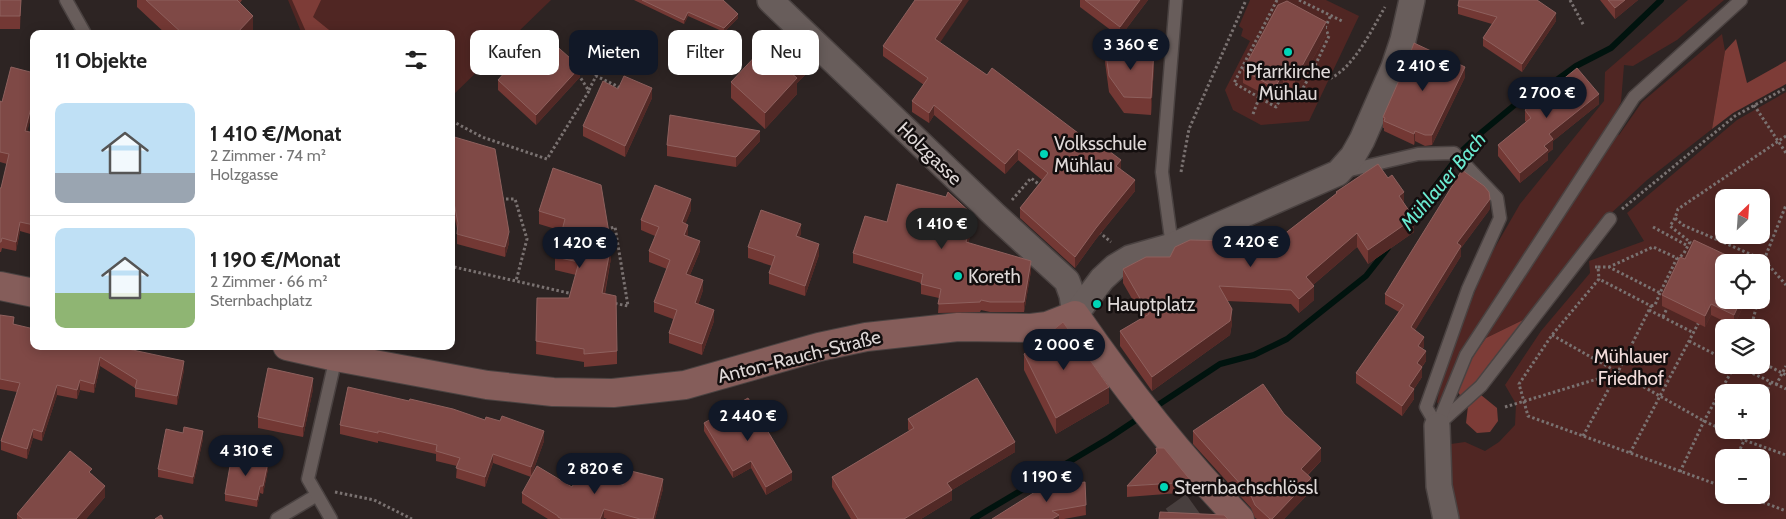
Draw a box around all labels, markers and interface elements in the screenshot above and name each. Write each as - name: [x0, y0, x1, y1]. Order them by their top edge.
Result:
- pin: 3 360 €: [1085, 28, 1177, 71]
- chip: Kaufen: [470, 30, 559, 75]
- chip: Mieten: [569, 30, 658, 75]
- chip: Filter: [668, 30, 742, 75]
- chip: Neu: [752, 30, 819, 75]
- text: 3 360 €: [1104, 35, 1159, 54]
- icon: filters: [402, 46, 430, 74]
- marker: Pfarrkirche Mühlau: [1282, 46, 1294, 58]
- text: 11 Objekte: [55, 48, 147, 73]
- pin: 2 410 €: [1377, 49, 1469, 92]
- text: 2 410 €: [1397, 56, 1449, 75]
- place label: Pfarrkirche Mühlau: [1245, 60, 1331, 105]
- pin: 2 700 €: [1501, 76, 1593, 119]
- text: 2 700 €: [1519, 83, 1575, 102]
- street label: Holzgasse: [893, 117, 967, 190]
- text: 1 410 €/Monat: [210, 121, 342, 146]
- icon: home: [95, 123, 155, 183]
- water label: Mühlauer Bach: [1395, 127, 1491, 235]
- place label: Volksschule Mühlau: [1054, 132, 1147, 177]
- text: 2 Zimmer · 74 m²: [210, 146, 326, 165]
- marker: Volksschule Mühlau: [1038, 148, 1050, 160]
- text: Holzgasse: [210, 165, 278, 184]
- north arrow: [1715, 189, 1770, 244]
- map controls: [1715, 189, 1770, 504]
- pin: 1 410 €: [896, 208, 988, 250]
- text: 1 410 €: [917, 214, 967, 233]
- pin: 1 420 €: [534, 226, 626, 269]
- pin: 2 420 €: [1205, 226, 1297, 268]
- text: 2 420 €: [1223, 232, 1279, 251]
- text: 1 420 €: [553, 233, 607, 252]
- text: 1 190 €/Monat: [210, 247, 340, 272]
- icon: home: [95, 248, 155, 308]
- button: locate: [1715, 254, 1770, 309]
- place label: Koreth: [968, 265, 1021, 288]
- marker: Koreth: [952, 270, 964, 282]
- text: 2 Zimmer · 66 m²: [210, 272, 328, 291]
- text: Sternbachplatz: [210, 291, 312, 310]
- place label: Hauptplatz: [1107, 293, 1196, 316]
- marker: Hauptplatz: [1091, 298, 1103, 310]
- button: layers: [1715, 319, 1770, 374]
- street label: Anton-Rauch-Straße: [715, 325, 883, 388]
- pin: 2 000 €: [1018, 328, 1110, 371]
- text: 2 000 €: [1034, 335, 1094, 354]
- park label: Mühlauer Friedhof: [1594, 345, 1668, 390]
- button: +: [1715, 384, 1770, 439]
- pin: 2 440 €: [702, 400, 794, 442]
- text: 2 440 €: [719, 406, 777, 425]
- pin: 4 310 €: [200, 434, 292, 477]
- text: 4 310 €: [219, 441, 273, 460]
- button: −: [1715, 449, 1770, 504]
- pin: 2 820 €: [549, 452, 641, 495]
- text: 2 820 €: [567, 459, 623, 478]
- pin: 1 190 €: [1001, 460, 1093, 503]
- text: 1 190 €: [1022, 467, 1072, 486]
- place label: Sternbachschlössl: [1174, 476, 1318, 499]
- marker: Sternbachschlössl: [1158, 481, 1170, 493]

